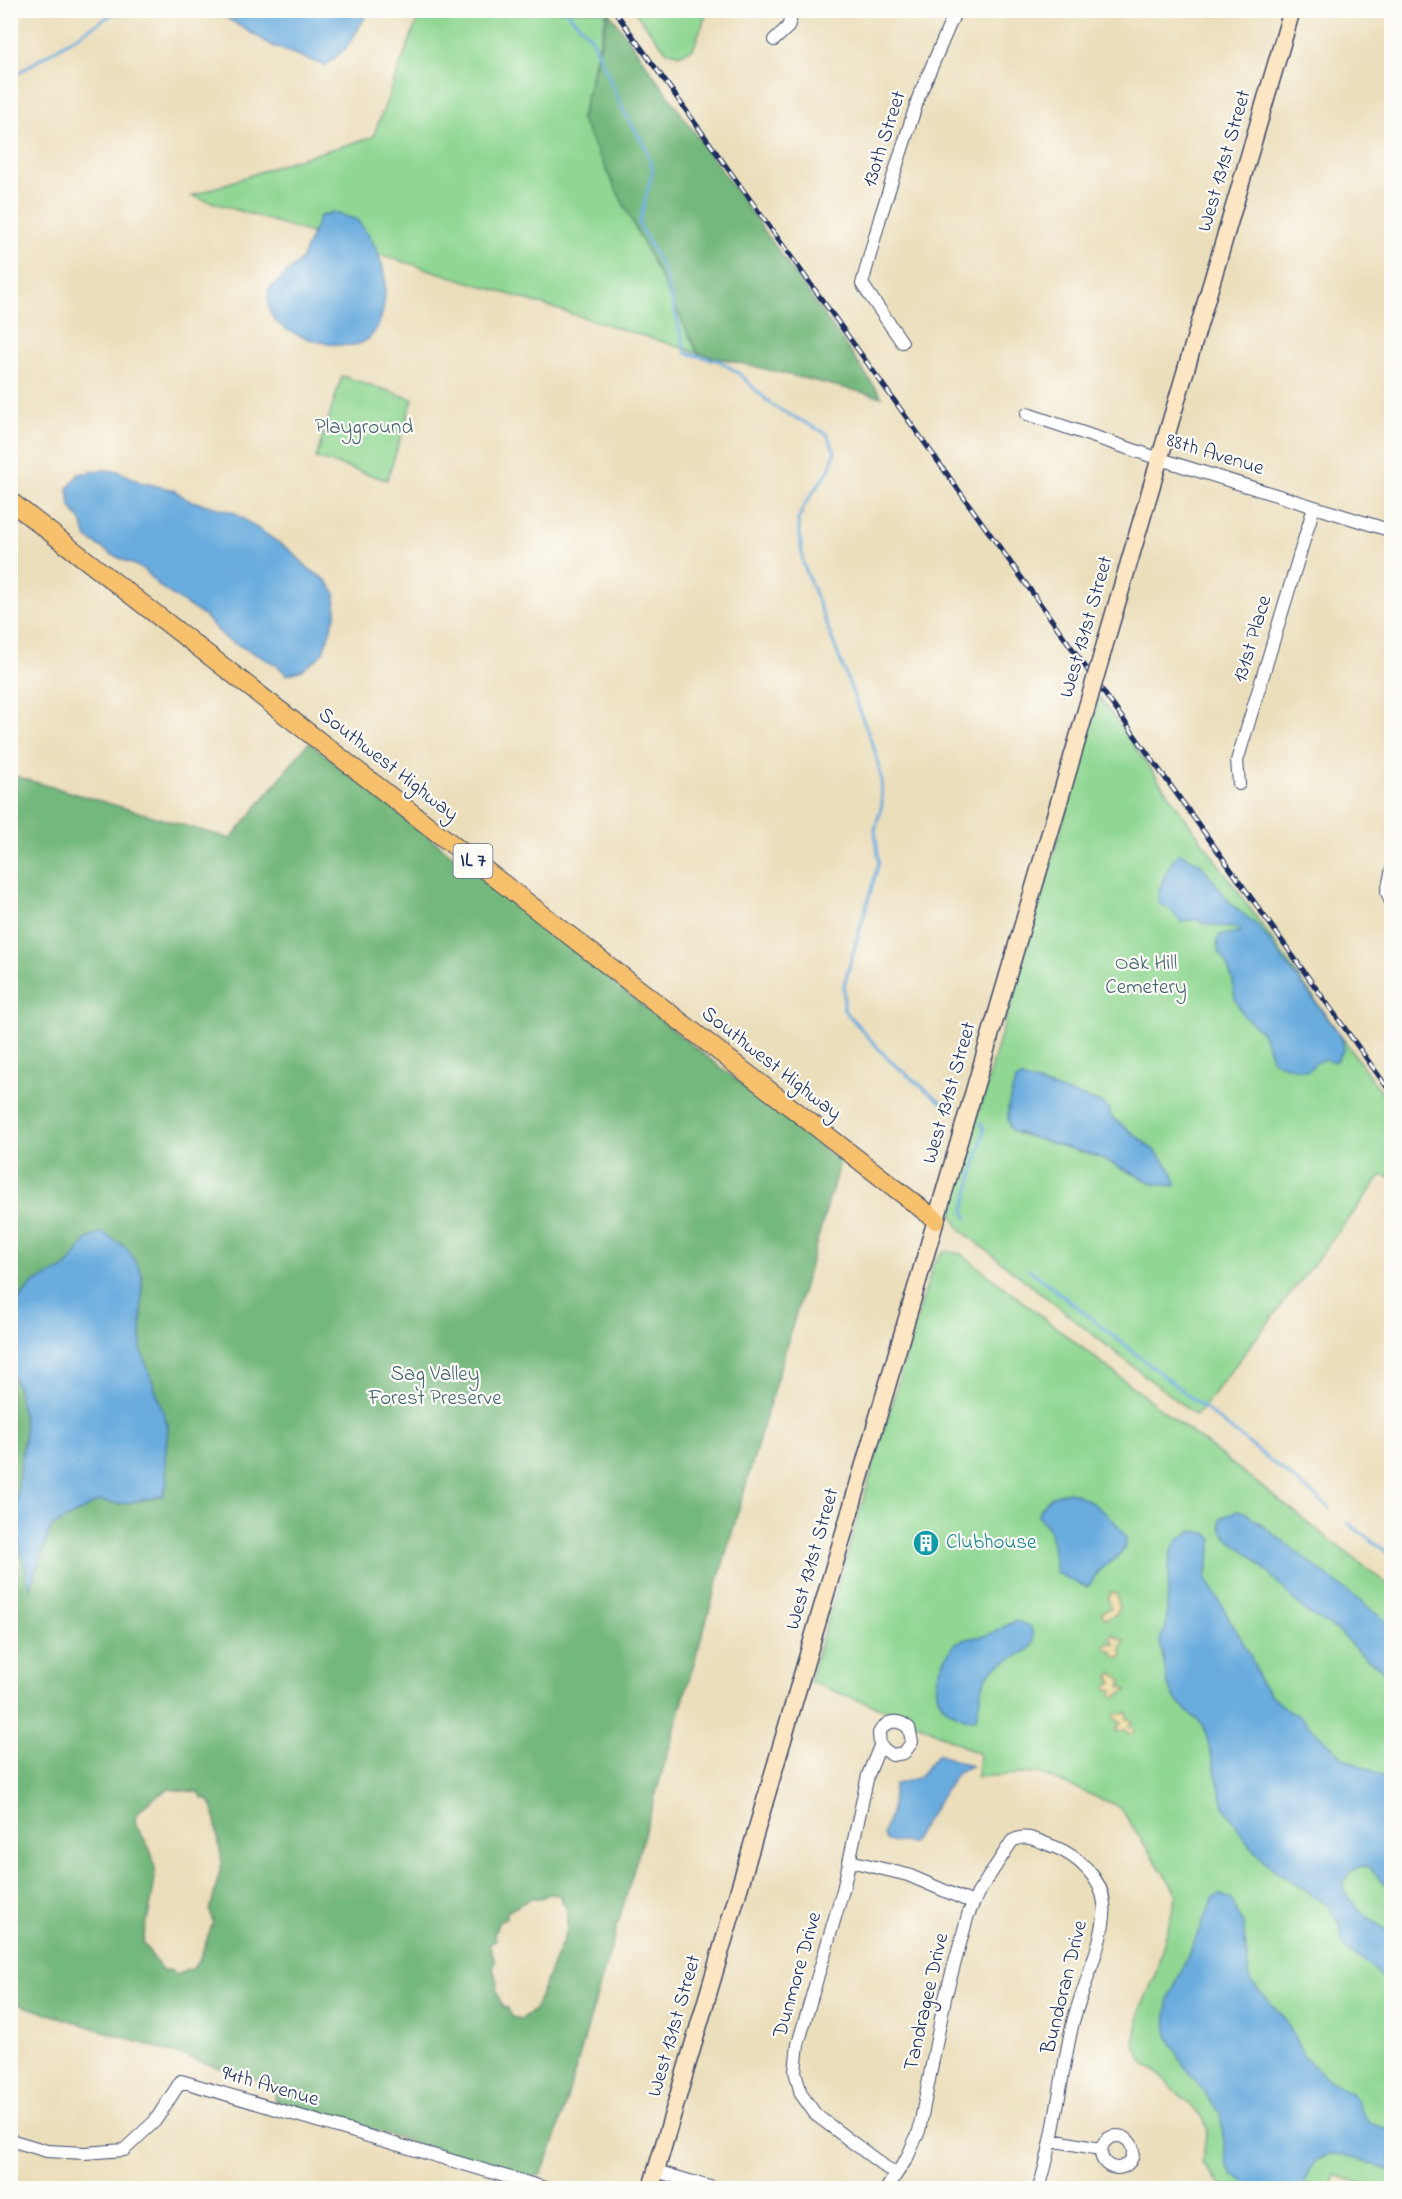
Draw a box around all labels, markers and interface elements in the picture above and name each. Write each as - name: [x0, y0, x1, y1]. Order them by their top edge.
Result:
- street label: West 131st Street: [1190, 86, 1260, 236]
- street label: 130th Street: [855, 87, 915, 191]
- park label: Playground: [315, 413, 413, 445]
- street label: 88th Avenue: [1162, 426, 1268, 484]
- street label: West 131st Street: [1052, 552, 1122, 702]
- street label: 131st Place: [1226, 591, 1281, 686]
- street label: Southwest Highway: [310, 701, 465, 831]
- road number: IL 7: [454, 844, 492, 878]
- park label: Oak Hill Cemetery: [1105, 949, 1187, 1005]
- street label: Southwest Highway: [693, 1000, 848, 1130]
- street label: West 131st Street: [915, 1018, 985, 1168]
- park label: Sag Valley Forest Preserve: [367, 1360, 502, 1414]
- street label: West 131st Street: [778, 1484, 848, 1634]
- building icon: Clubhouse: [911, 1528, 941, 1558]
- place label: Clubhouse: [946, 1528, 1037, 1558]
- street label: Dunmore Drive: [765, 1908, 830, 2043]
- street label: Bundoran Drive: [1034, 1917, 1096, 2058]
- street label: Tandragee Drive: [897, 1929, 960, 2074]
- street label: West 131st Street: [640, 1951, 710, 2101]
- street label: 94th Avenue: [218, 2059, 323, 2115]

